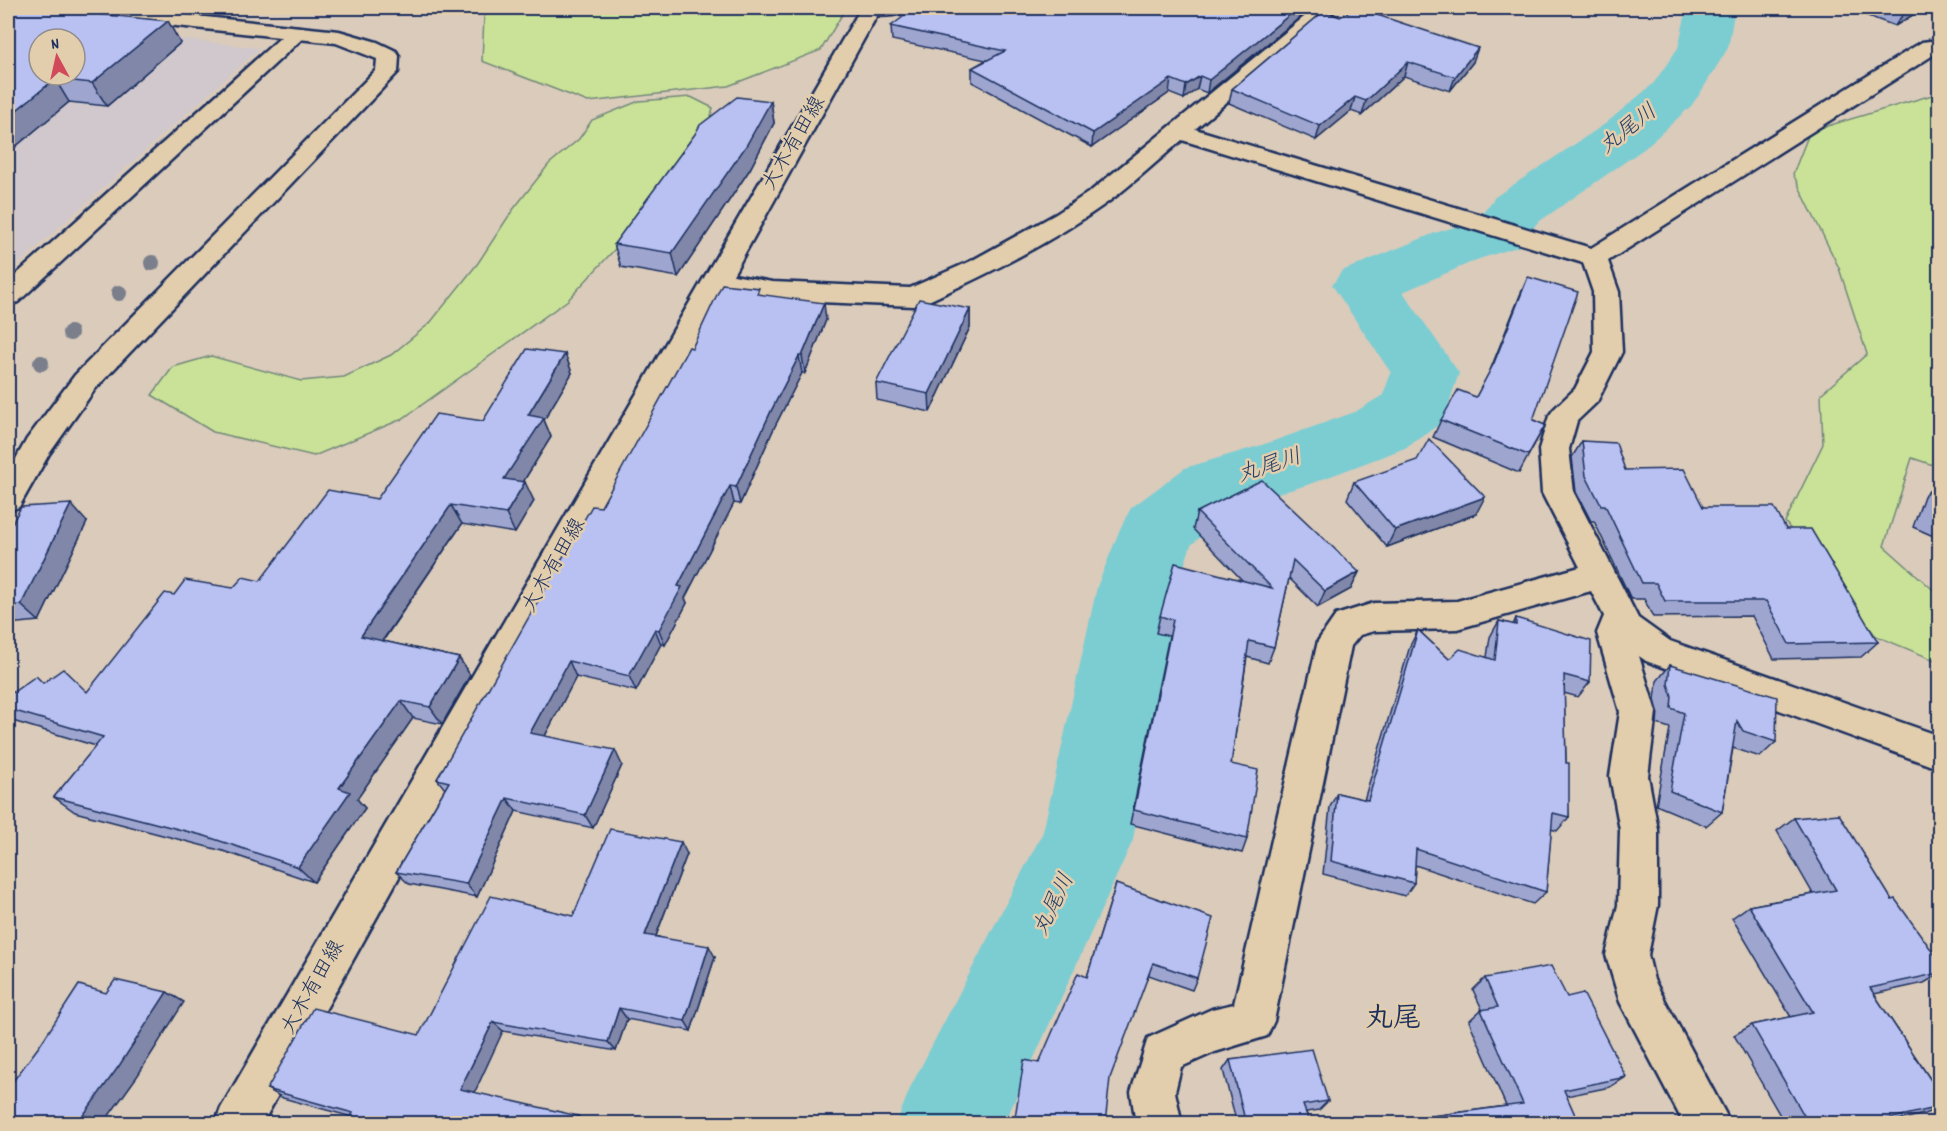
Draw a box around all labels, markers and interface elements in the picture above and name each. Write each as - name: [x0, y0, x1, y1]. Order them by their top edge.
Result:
- north arrow: [27, 27, 87, 87]
- text: N: [50, 33, 61, 57]
- street label: 大木有田線: [756, 91, 834, 197]
- water label: 丸尾川: [1593, 97, 1665, 163]
- water label: 丸尾川: [1234, 442, 1306, 492]
- street label: 大木有田線: [516, 513, 594, 619]
- water label: 丸尾川: [1027, 869, 1083, 941]
- street label: 大木有田線: [275, 935, 353, 1041]
- district label: 丸尾: [1365, 1001, 1421, 1041]

